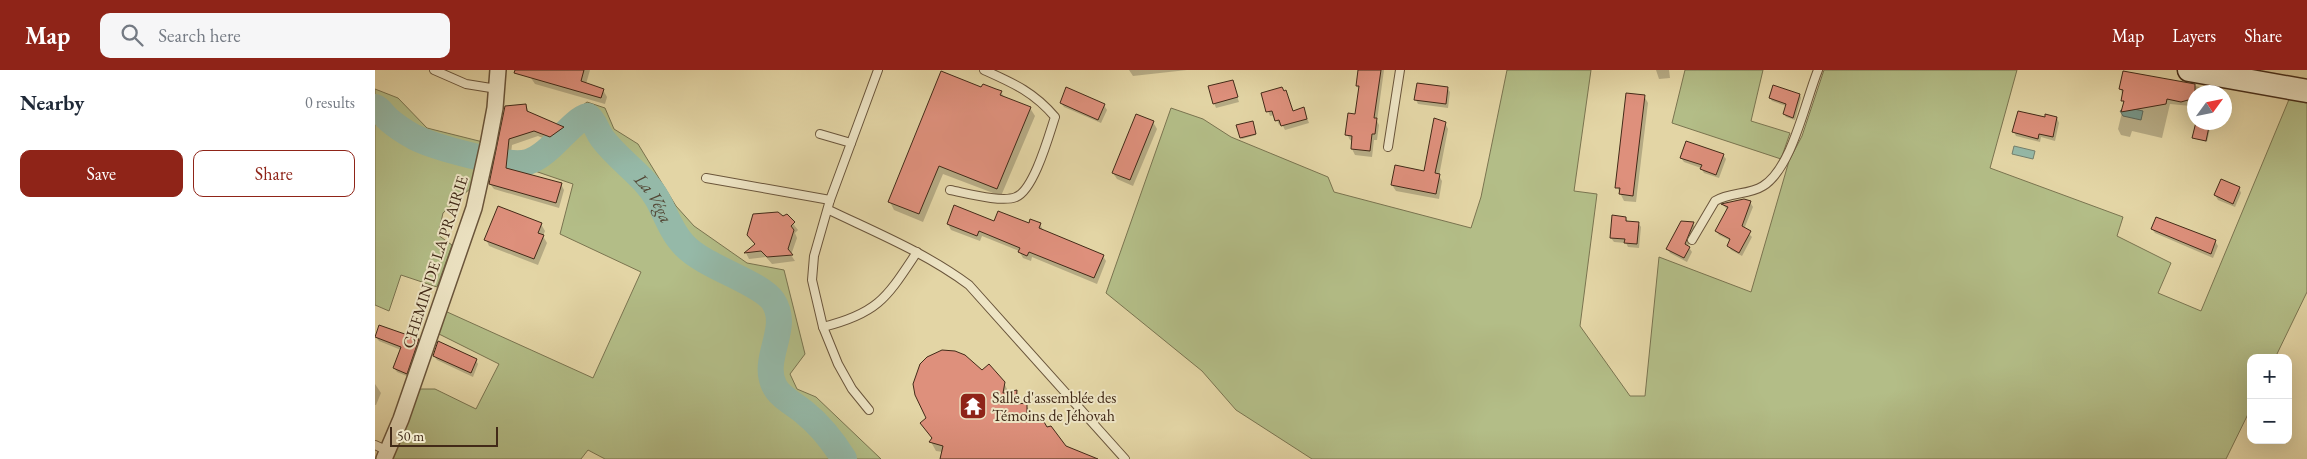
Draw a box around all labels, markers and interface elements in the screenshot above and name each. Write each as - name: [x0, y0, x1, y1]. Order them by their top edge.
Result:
- search box: [100, 13, 450, 58]
- text: Map: [25, 20, 70, 51]
- icon: search: [118, 21, 146, 49]
- text: Search here: [158, 23, 241, 48]
- text: Map: [2112, 24, 2144, 47]
- text: Layers: [2172, 24, 2216, 47]
- text: Share: [2244, 24, 2282, 47]
- north arrow: [2187, 85, 2232, 130]
- text: Nearby: [20, 89, 84, 116]
- text: 0 results: [305, 92, 355, 113]
- button: Save: [20, 150, 183, 197]
- button: Share: [193, 150, 355, 197]
- water label: La Véga: [630, 167, 679, 227]
- street label: CHEMIN DE LA PRAIRIE: [397, 173, 473, 351]
- map controls: [2247, 354, 2292, 444]
- button: +: [2247, 354, 2292, 399]
- place label: Salle d'assemblée des Témoins de Jéhovah: [992, 387, 1117, 426]
- temple icon: Salle d'assemblée des Témoins de Jéhovah: [958, 391, 988, 421]
- button: −: [2247, 399, 2292, 444]
- scale bar: [390, 424, 497, 447]
- text: 50 m: [397, 427, 424, 445]

